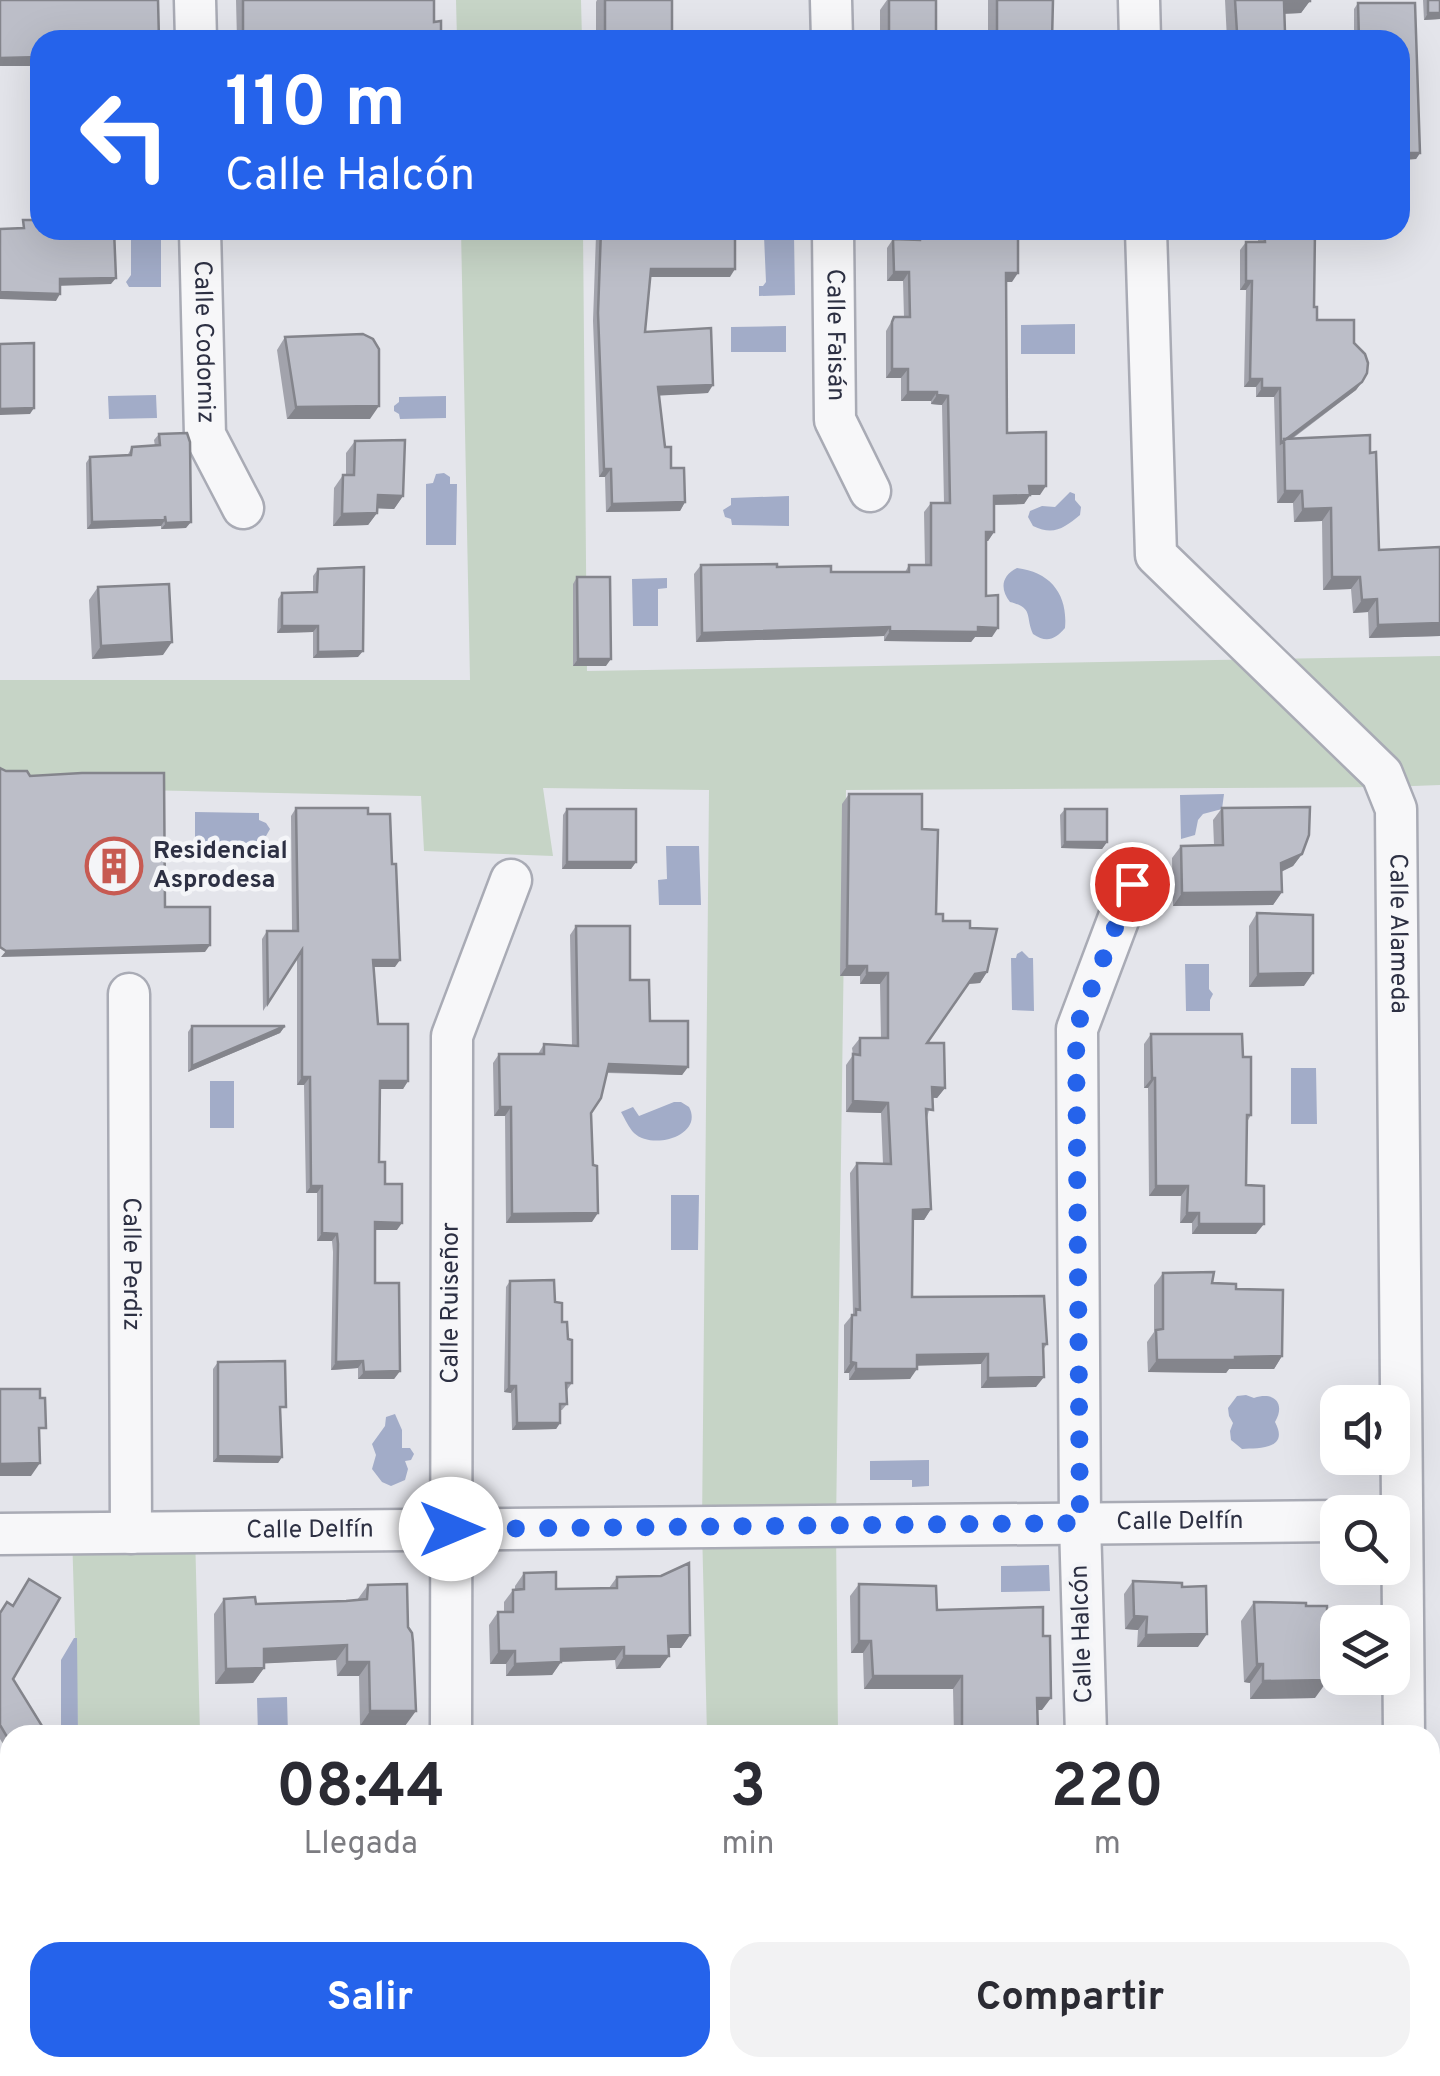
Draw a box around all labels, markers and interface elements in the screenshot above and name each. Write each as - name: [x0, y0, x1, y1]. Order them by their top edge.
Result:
- text: 110 m: [225, 62, 406, 151]
- icon: left: [60, 70, 190, 200]
- text: Calle Halcón: [225, 149, 475, 206]
- street label: Calle Codorniz: [185, 260, 221, 424]
- street label: Calle Faisán: [817, 269, 851, 401]
- building icon: Residencial Asprodesa: [84, 836, 144, 896]
- place label: Residencial Asprodesa: [153, 836, 288, 897]
- pin: [1090, 842, 1175, 927]
- street label: Calle Alameda: [1380, 853, 1414, 1014]
- icon: arrive: [1105, 857, 1160, 912]
- street label: Calle Perdiz: [114, 1197, 146, 1331]
- street label: Calle Ruiseñor: [436, 1222, 468, 1384]
- map controls: [1320, 1385, 1410, 1695]
- button: sound: [1320, 1385, 1410, 1475]
- position arrow: [399, 1477, 503, 1581]
- button: search: [1320, 1495, 1410, 1585]
- street label: Calle Delfín: [1116, 1506, 1244, 1539]
- street label: Calle Delfín: [246, 1514, 374, 1548]
- street label: Calle Halcón: [1065, 1564, 1101, 1704]
- button: layers: [1320, 1605, 1410, 1695]
- text: 08:44: [276, 1752, 445, 1828]
- text: 3: [730, 1752, 766, 1828]
- text: 220: [1051, 1752, 1164, 1828]
- text: Llegada: [303, 1825, 418, 1865]
- text: min: [721, 1825, 775, 1865]
- text: m: [1094, 1825, 1121, 1865]
- button: Salir: [30, 1942, 710, 2057]
- button: Compartir: [730, 1942, 1410, 2057]

